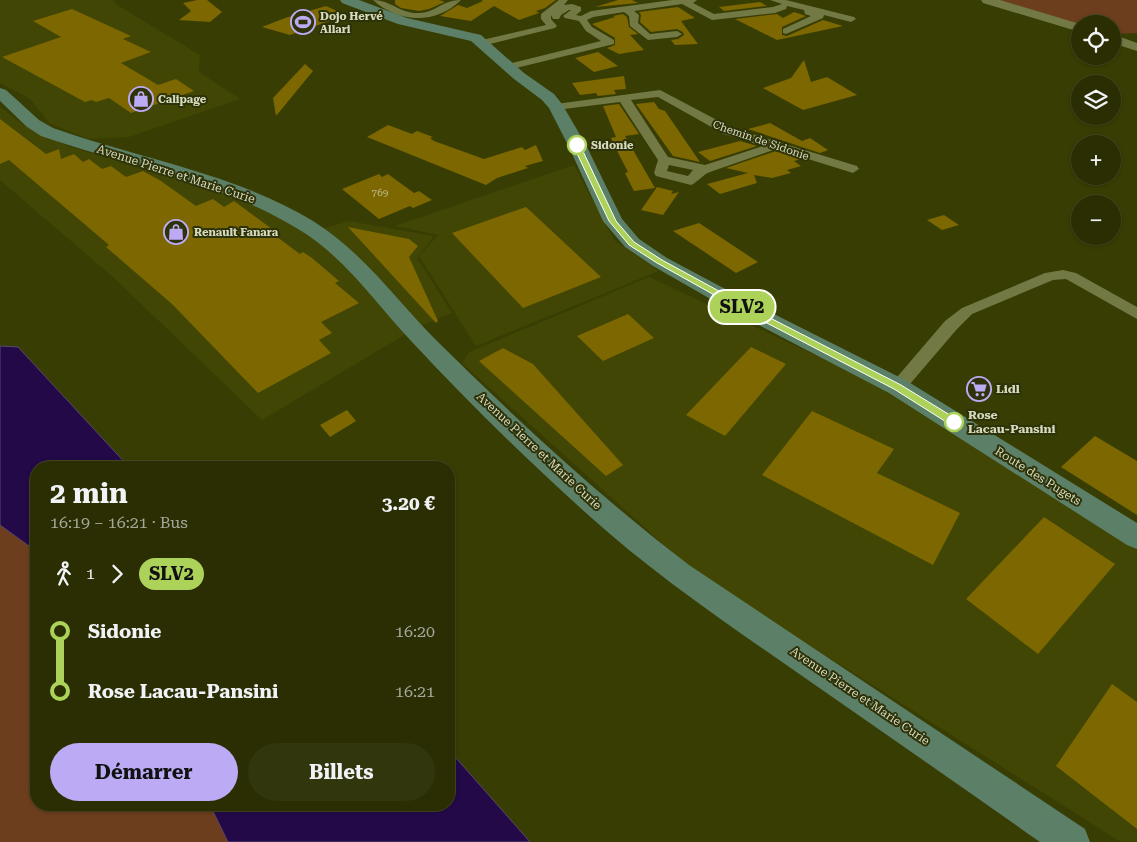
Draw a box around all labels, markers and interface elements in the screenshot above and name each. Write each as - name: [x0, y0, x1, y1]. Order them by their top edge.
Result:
- sports icon: Dojo Hervé Allari: [290, 9, 316, 35]
- place label: Dojo Hervé Allari: [320, 10, 383, 36]
- map controls: [1071, 15, 1121, 245]
- button: locate: [1071, 15, 1121, 65]
- button: layers: [1071, 75, 1121, 125]
- shop icon: Calipage: [128, 86, 154, 112]
- place label: Calipage: [158, 93, 207, 106]
- street label: Chemin de Sidonie: [711, 118, 811, 163]
- marker: Sidonie: [567, 135, 587, 155]
- button: +: [1071, 135, 1121, 185]
- place label: Sidonie: [591, 139, 634, 152]
- street label: Avenue Pierre et Marie Curie: [95, 142, 257, 206]
- house number: 769: [372, 187, 389, 198]
- button: −: [1071, 195, 1121, 245]
- shop icon: Renault Fanara: [163, 219, 189, 245]
- place label: Renault Fanara: [194, 226, 279, 239]
- line badge: SLV2: [707, 291, 777, 323]
- text: SLV2: [720, 296, 764, 317]
- supermarket icon: Lidl: [966, 376, 992, 402]
- place label: Lidl: [996, 382, 1020, 396]
- street label: Avenue Pierre et Marie Curie: [474, 389, 605, 513]
- place label: Rose Lacau-Pansini: [968, 408, 1056, 436]
- marker: Rose Lacau-Pansini: [944, 412, 964, 432]
- street label: Route des Pugets: [992, 444, 1084, 508]
- text: 2 min: [50, 477, 128, 510]
- text: 3.20 €: [382, 492, 435, 515]
- text: 16:19 – 16:21 · Bus: [50, 513, 188, 532]
- icon: walk: [50, 560, 78, 588]
- icon: forward: [103, 560, 131, 588]
- text: SLV2: [149, 563, 194, 584]
- text: 1: [86, 564, 95, 583]
- text: Sidonie: [88, 620, 161, 643]
- text: 16:20: [395, 622, 435, 641]
- street label: Avenue Pierre et Marie Curie: [788, 644, 933, 748]
- text: Rose Lacau-Pansini: [88, 680, 278, 703]
- text: 16:21: [395, 682, 435, 701]
- button: Démarrer: [50, 743, 238, 801]
- button: Billets: [248, 743, 435, 801]

